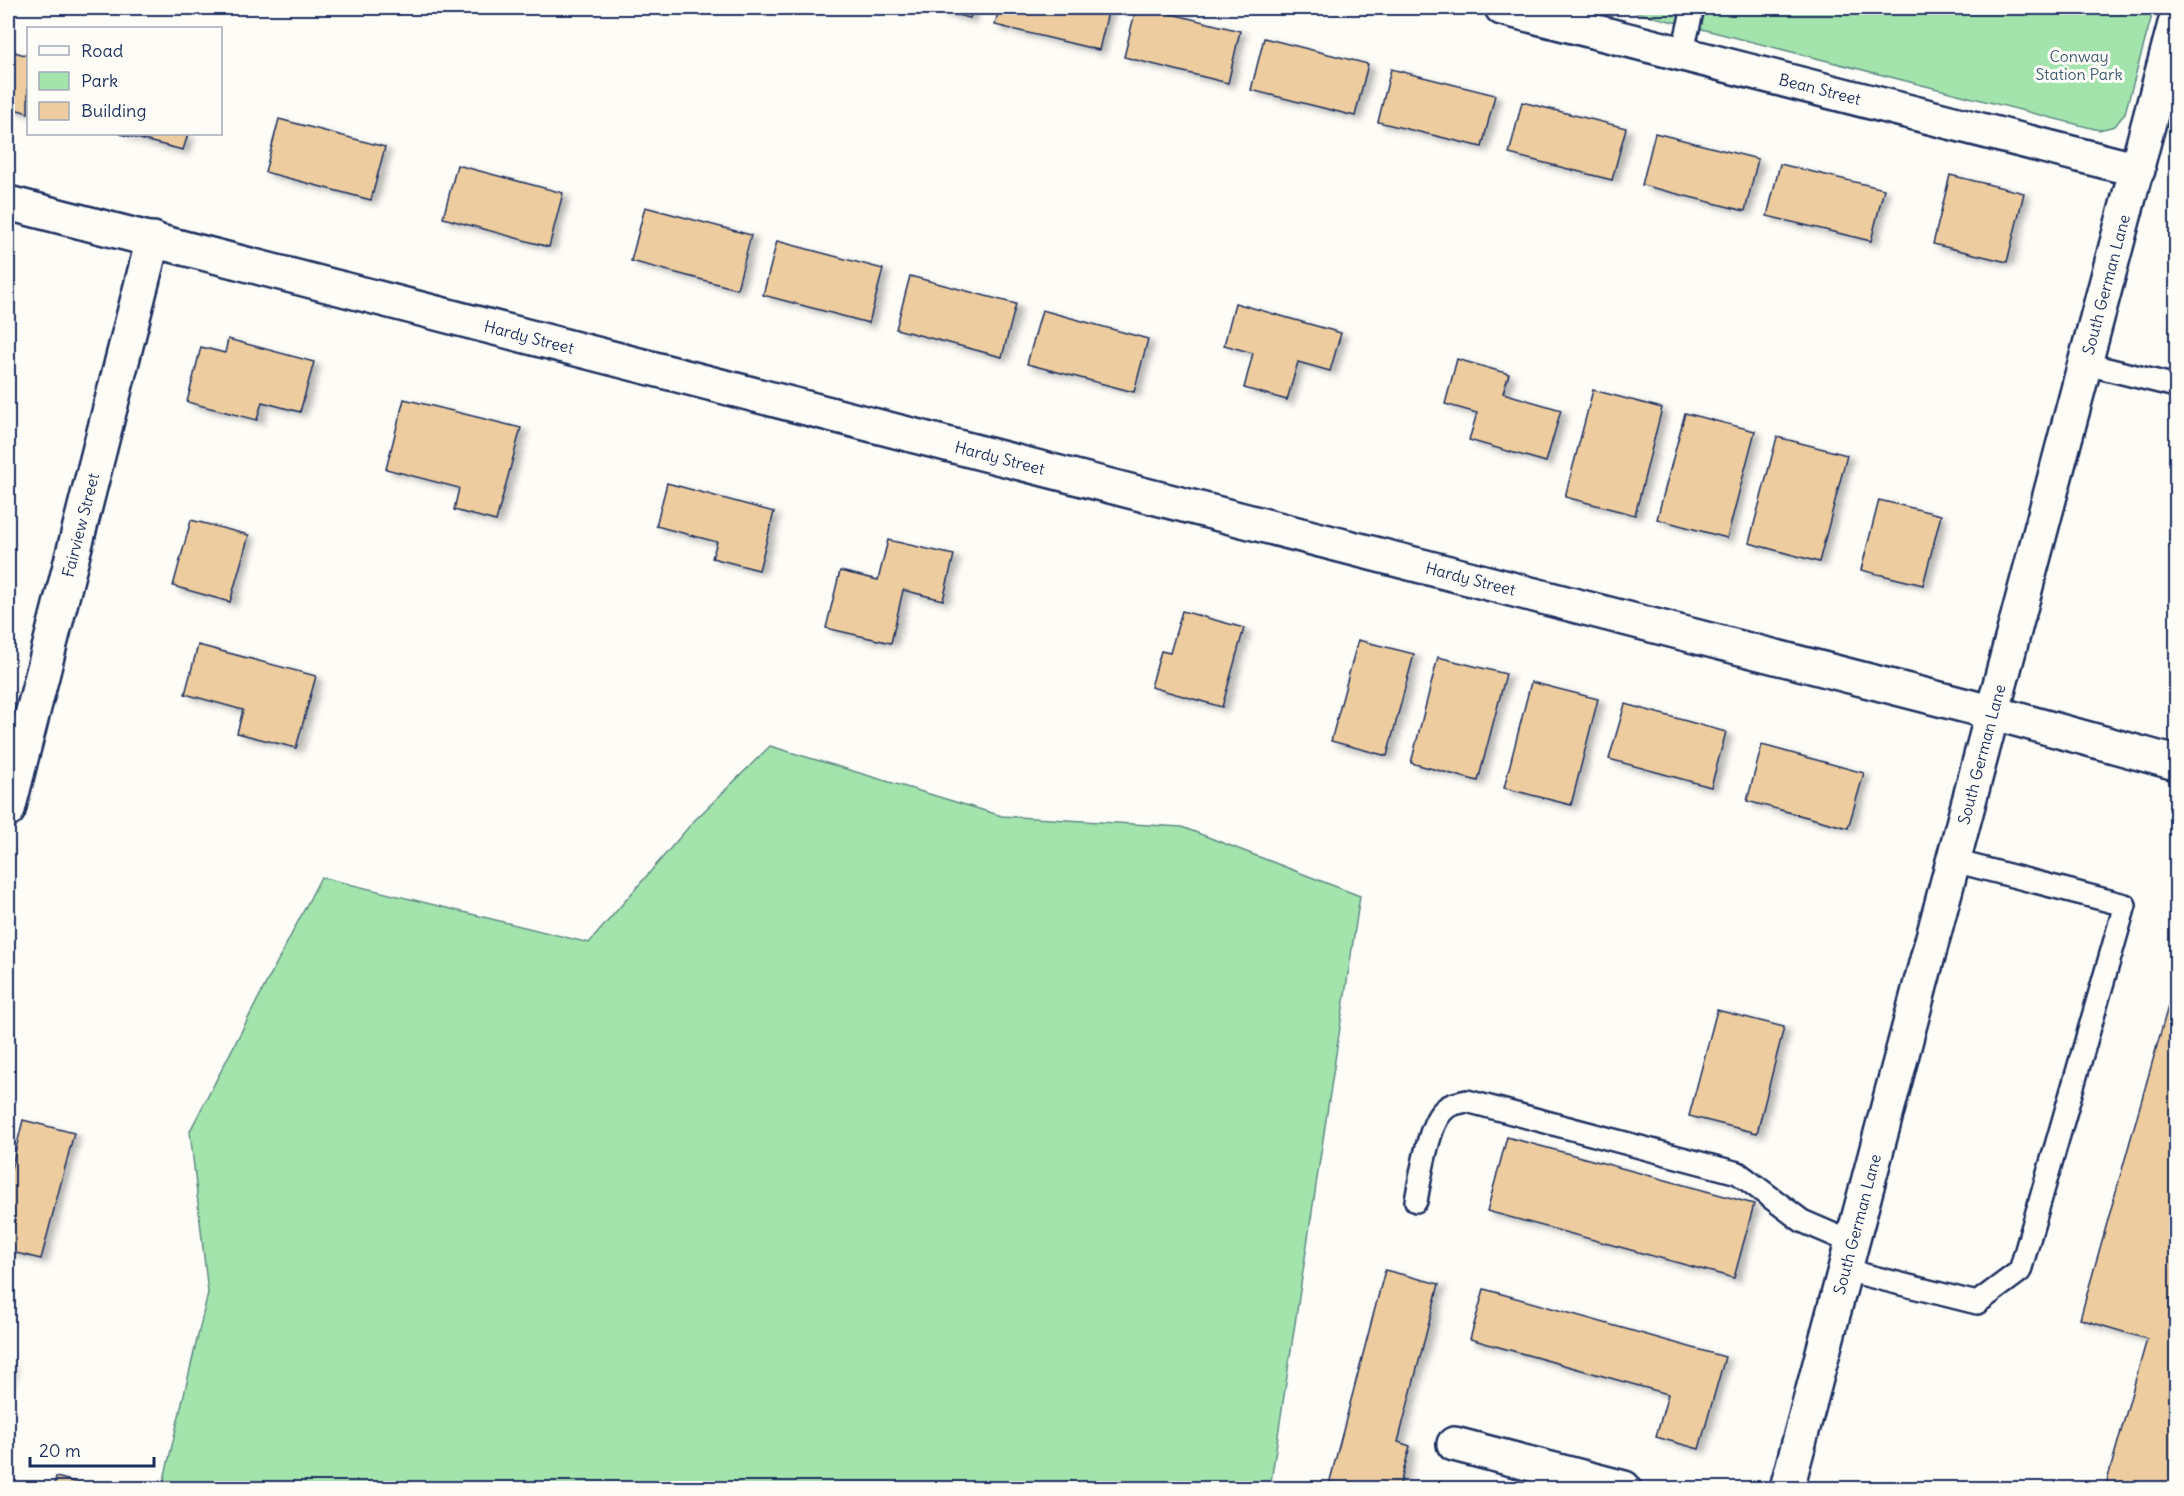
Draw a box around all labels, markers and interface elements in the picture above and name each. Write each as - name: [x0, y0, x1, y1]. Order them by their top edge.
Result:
- legend: [27, 27, 222, 135]
- text: Road: [81, 39, 124, 62]
- park label: Conway Station Park: [2035, 46, 2123, 84]
- text: Park: [81, 69, 118, 92]
- street label: Bean Street: [1777, 69, 1864, 109]
- text: Building: [81, 99, 146, 122]
- street label: South German Lane: [2078, 212, 2134, 357]
- street label: Hardy Street: [482, 316, 577, 358]
- street label: Hardy Street: [953, 437, 1047, 479]
- street label: Fairview Street: [58, 470, 103, 579]
- street label: Hardy Street: [1423, 557, 1518, 600]
- street label: South German Lane: [1953, 682, 2010, 827]
- street label: South German Lane: [1829, 1152, 1885, 1296]
- scale bar: [30, 1430, 154, 1468]
- text: 20 m: [39, 1439, 81, 1462]

